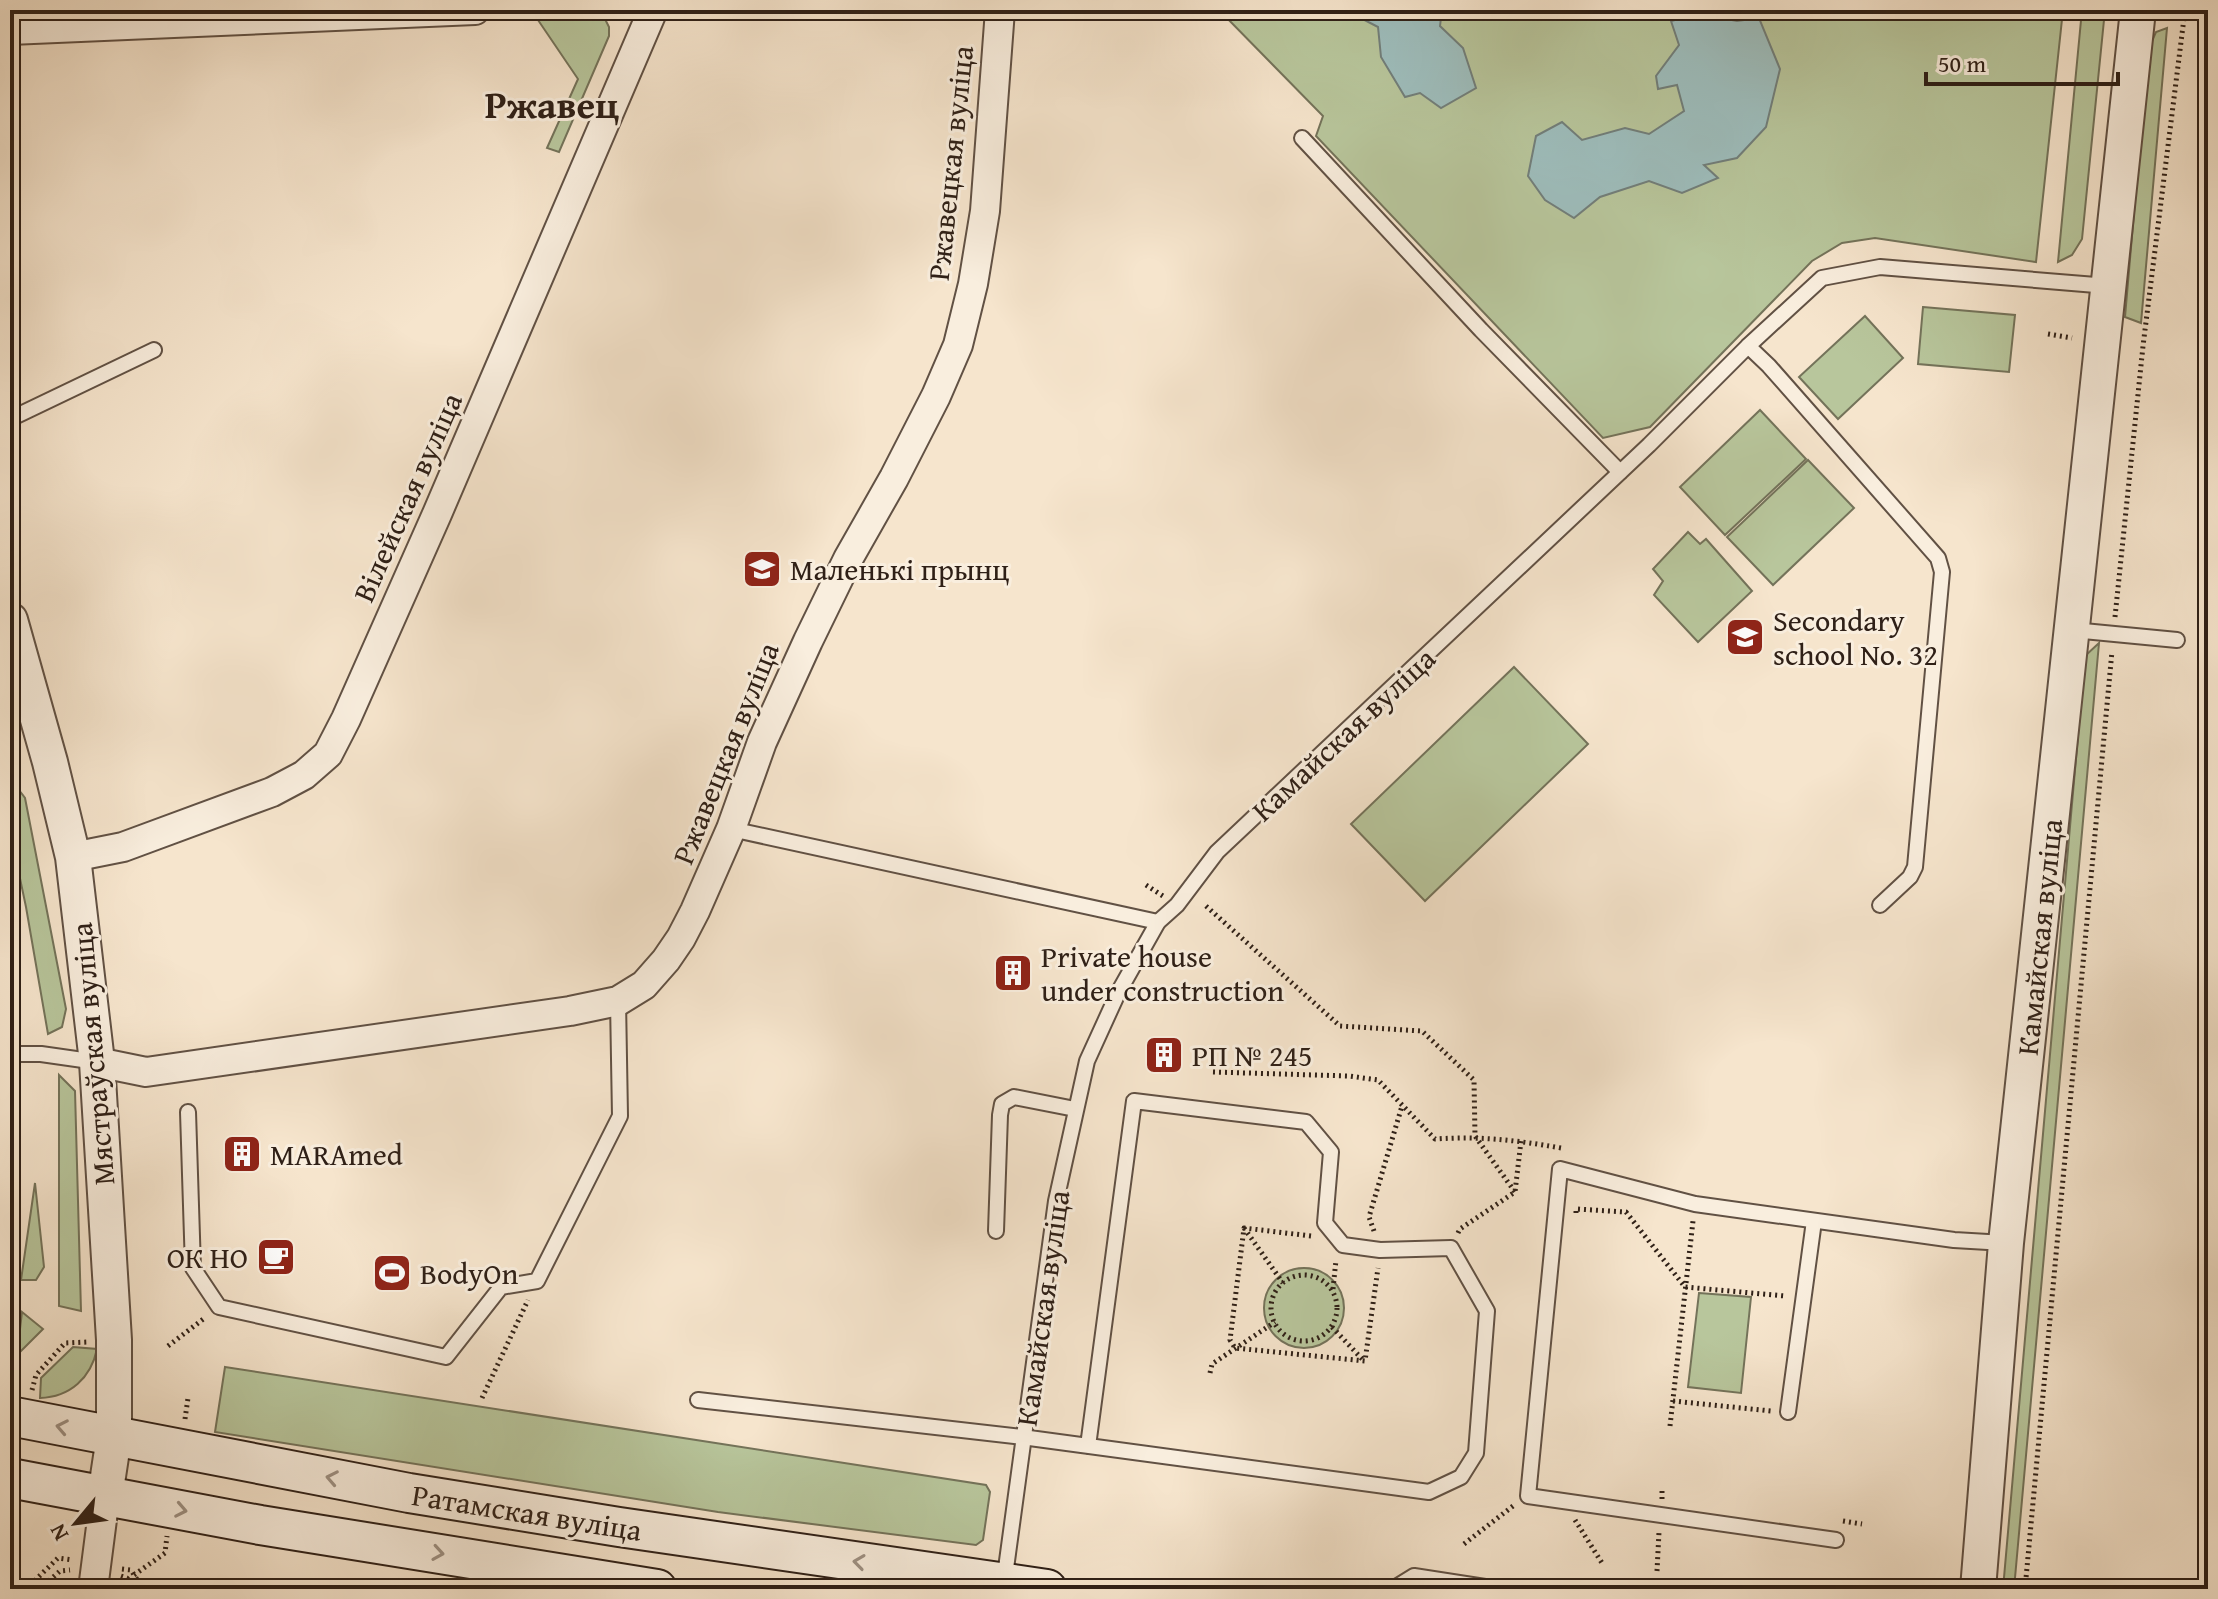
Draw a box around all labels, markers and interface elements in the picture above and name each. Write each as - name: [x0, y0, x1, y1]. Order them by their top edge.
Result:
- scale bar: [1926, 36, 2118, 86]
- street label: Ржавецкая вуліца: [916, 43, 984, 283]
- text: 50 m: [1938, 46, 1986, 81]
- district label: Ржавец: [485, 76, 619, 132]
- street label: Вілейская вуліца: [341, 385, 473, 609]
- place label: Маленькі прынц: [790, 547, 1009, 591]
- school or university icon: Маленькі прынц: [741, 548, 783, 590]
- place label: Secondary school No. 32: [1773, 598, 1938, 676]
- school or university icon: Secondary school No. 32: [1724, 616, 1766, 658]
- street label: Ржавецкая вуліца: [660, 635, 790, 871]
- street label: Камайская вуліца: [1241, 636, 1445, 831]
- street label: Камайская вуліца: [2005, 816, 2073, 1057]
- street label: Мястраўская вуліца: [59, 920, 125, 1187]
- place label: Private house under construction: [1041, 934, 1284, 1012]
- building icon: Private house under construction: [992, 952, 1034, 994]
- place label: РП № 245: [1192, 1033, 1312, 1077]
- building icon: РП № 245: [1143, 1034, 1185, 1076]
- place label: MARAmed: [270, 1132, 403, 1176]
- building icon: MARAmed: [221, 1133, 263, 1175]
- street label: Камайская вуліца: [1004, 1187, 1080, 1429]
- place label: ОК НО: [167, 1235, 248, 1279]
- cafe icon: ОК НО: [255, 1236, 297, 1278]
- place label: BodyOn: [420, 1251, 518, 1295]
- sports icon: BodyOn: [371, 1252, 413, 1294]
- one-way arrow: [55, 1419, 69, 1436]
- one-way arrow: [326, 1471, 339, 1488]
- street label: Ратамская вуліца: [409, 1472, 646, 1552]
- north arrow: [36, 1483, 116, 1563]
- one-way arrow: [175, 1501, 188, 1518]
- text: N: [41, 1518, 76, 1547]
- one-way arrow: [431, 1544, 445, 1561]
- one-way arrow: [852, 1554, 866, 1571]

